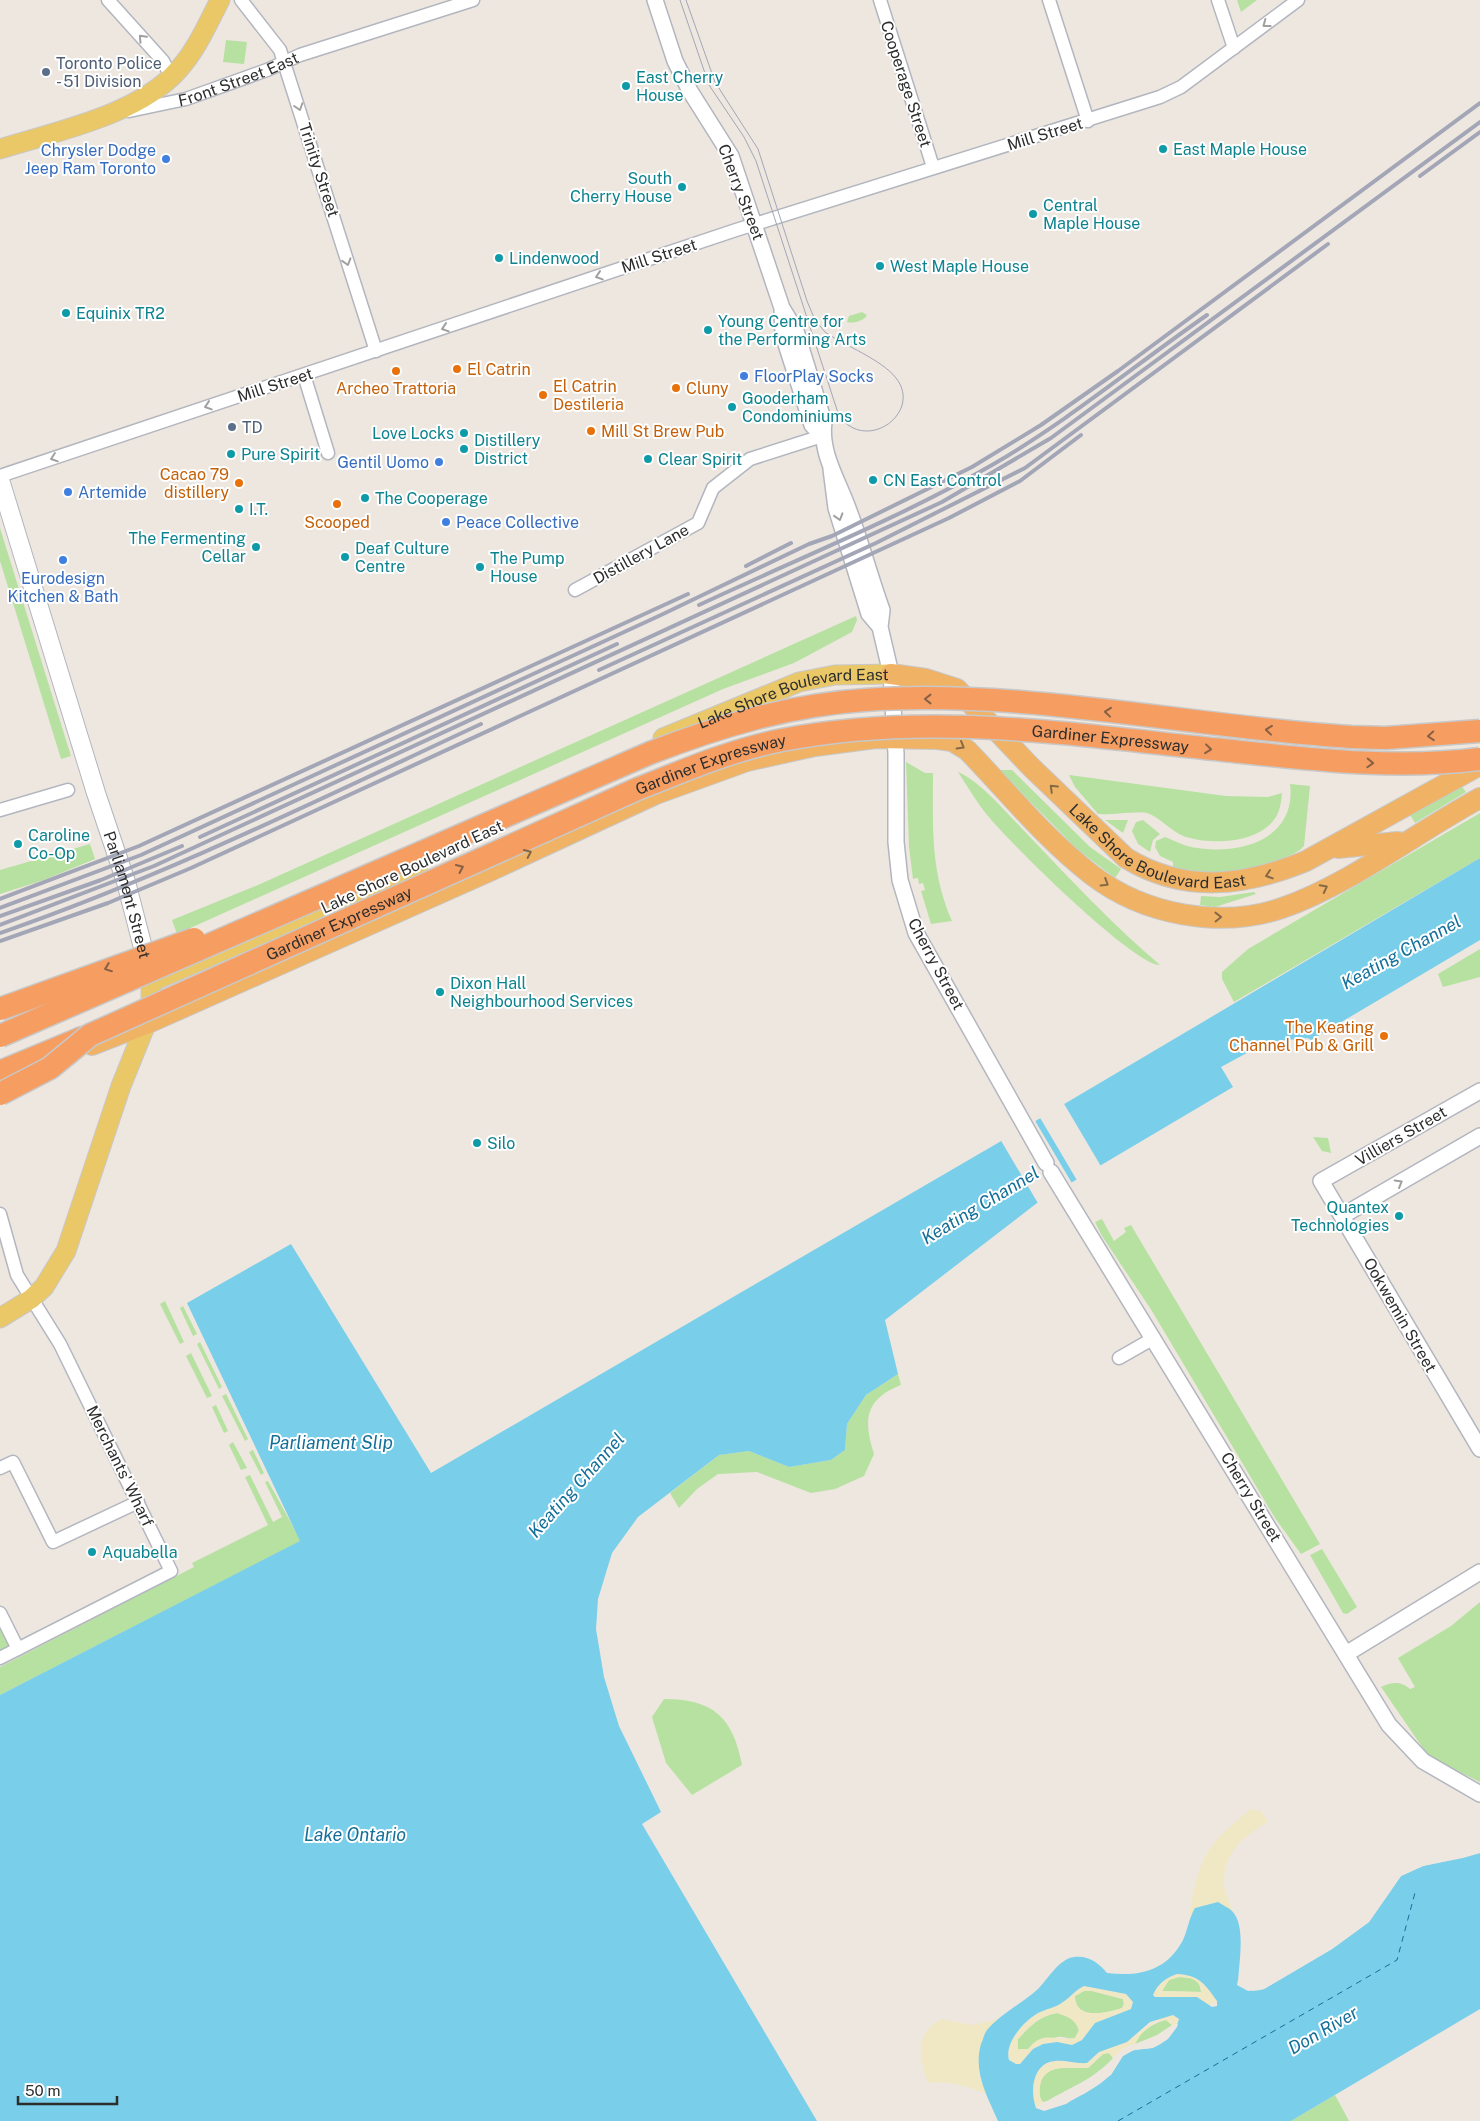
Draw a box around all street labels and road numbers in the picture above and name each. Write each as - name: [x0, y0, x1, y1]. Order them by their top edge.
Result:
- street label: Cooperage Street: [877, 18, 935, 150]
- street label: Front Street East: [176, 48, 301, 110]
- street label: Mill Street: [1005, 113, 1085, 155]
- street label: Trinity Street: [295, 121, 343, 219]
- street label: Cherry Street: [714, 141, 768, 243]
- street label: Mill Street: [619, 235, 699, 277]
- street label: Mill Street: [235, 364, 315, 406]
- street label: Distillery Lane: [590, 520, 692, 588]
- street label: Lake Shore Boulevard East: [695, 665, 889, 732]
- street label: Gardiner Expressway: [1031, 721, 1190, 756]
- street label: Gardiner Expressway: [633, 730, 788, 798]
- street label: Lake Shore Boulevard East: [1066, 800, 1247, 892]
- street label: Lake Shore Boulevard East: [318, 816, 506, 918]
- street label: Parliament Street: [100, 829, 155, 960]
- street label: Gardiner Expressway: [263, 882, 415, 964]
- street label: Cherry Street: [904, 915, 968, 1013]
- street label: Villiers Street: [1352, 1102, 1450, 1170]
- street label: Ookwemin Street: [1360, 1254, 1440, 1376]
- street label: Merchants' Wharf: [82, 1402, 158, 1530]
- street label: Cherry Street: [1217, 1449, 1285, 1545]

